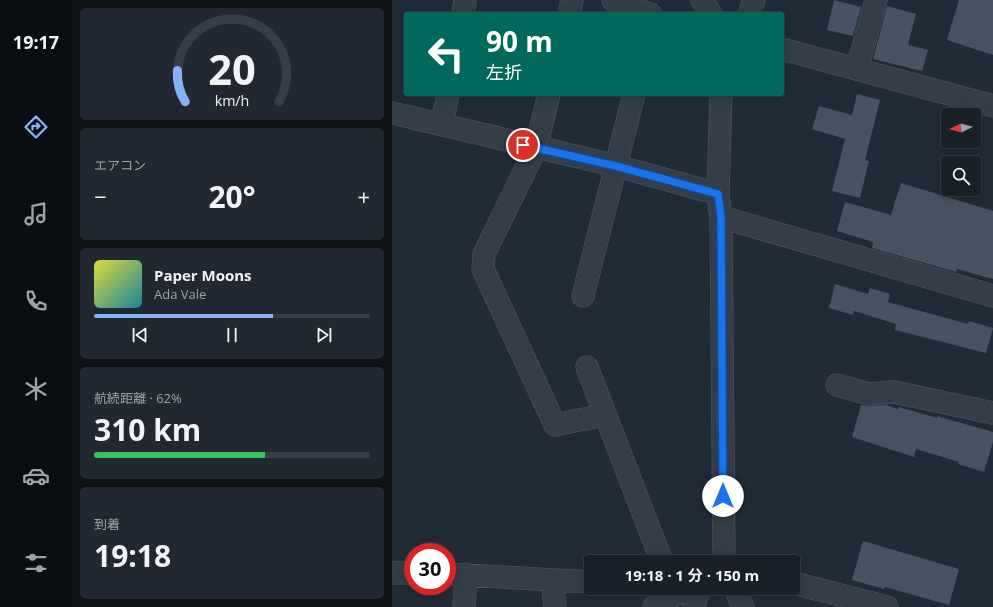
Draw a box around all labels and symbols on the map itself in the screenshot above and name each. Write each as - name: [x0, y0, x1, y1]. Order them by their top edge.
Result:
- north arrow: [941, 108, 981, 148]
- pin: [506, 128, 540, 162]
- position arrow: [702, 475, 744, 517]
- speed limit sign: 30: [404, 543, 456, 595]

